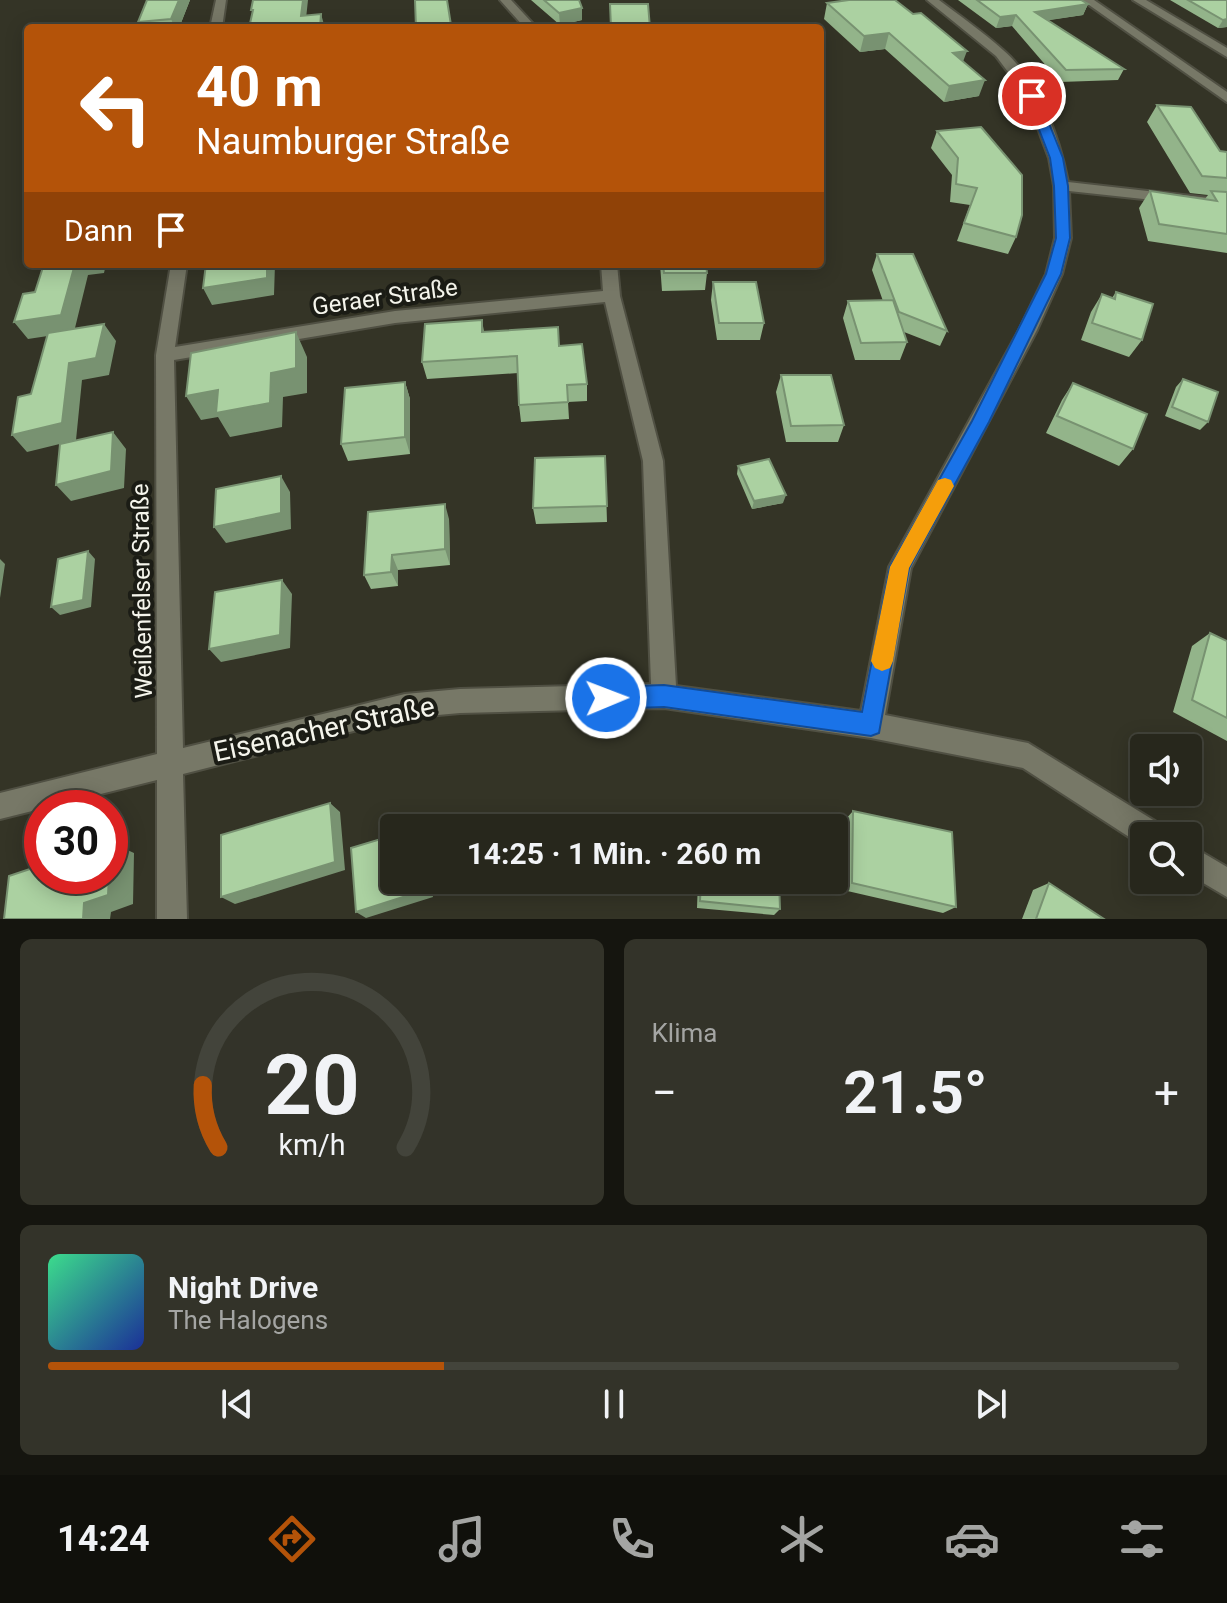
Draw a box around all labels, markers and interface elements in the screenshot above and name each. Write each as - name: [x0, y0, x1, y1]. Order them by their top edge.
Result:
- text: 40 m: [196, 54, 323, 120]
- icon: left: [64, 56, 168, 160]
- pin: [998, 62, 1066, 130]
- icon: arrive: [1010, 74, 1054, 118]
- text: Naumburger Straße: [196, 121, 510, 163]
- icon: arrive: [149, 208, 193, 252]
- text: Dann: [64, 213, 133, 248]
- street label: Geraer Straße: [311, 273, 459, 321]
- street label: Weißenfelser Straße: [126, 483, 158, 699]
- position arrow: [564, 656, 648, 740]
- street label: Eisenacher Straße: [210, 689, 438, 769]
- map controls: [1130, 734, 1202, 894]
- button: sound: [1130, 734, 1202, 806]
- speed limit sign: 30: [24, 790, 128, 894]
- button: search: [1130, 822, 1202, 894]
- text: 14:25 · 1 Min. · 260 m: [467, 836, 761, 871]
- text: Klima: [652, 1018, 717, 1048]
- text: 20: [264, 1037, 359, 1134]
- text: 21.5°: [843, 1057, 987, 1128]
- text: −: [652, 1067, 677, 1119]
- text: +: [1154, 1067, 1179, 1119]
- text: km/h: [278, 1128, 345, 1162]
- text: Night Drive: [168, 1270, 318, 1305]
- text: The Halogens: [168, 1305, 328, 1335]
- icon: previous: [215, 1382, 259, 1426]
- icon: pause: [592, 1382, 636, 1426]
- icon: next: [969, 1382, 1013, 1426]
- icon: directions: [264, 1511, 320, 1567]
- icon: music: [434, 1511, 490, 1567]
- icon: phone: [604, 1511, 660, 1567]
- icon: climate: [774, 1511, 830, 1567]
- icon: car: [944, 1511, 1000, 1567]
- icon: filters: [1114, 1511, 1170, 1567]
- text: 14:24: [57, 1518, 150, 1560]

